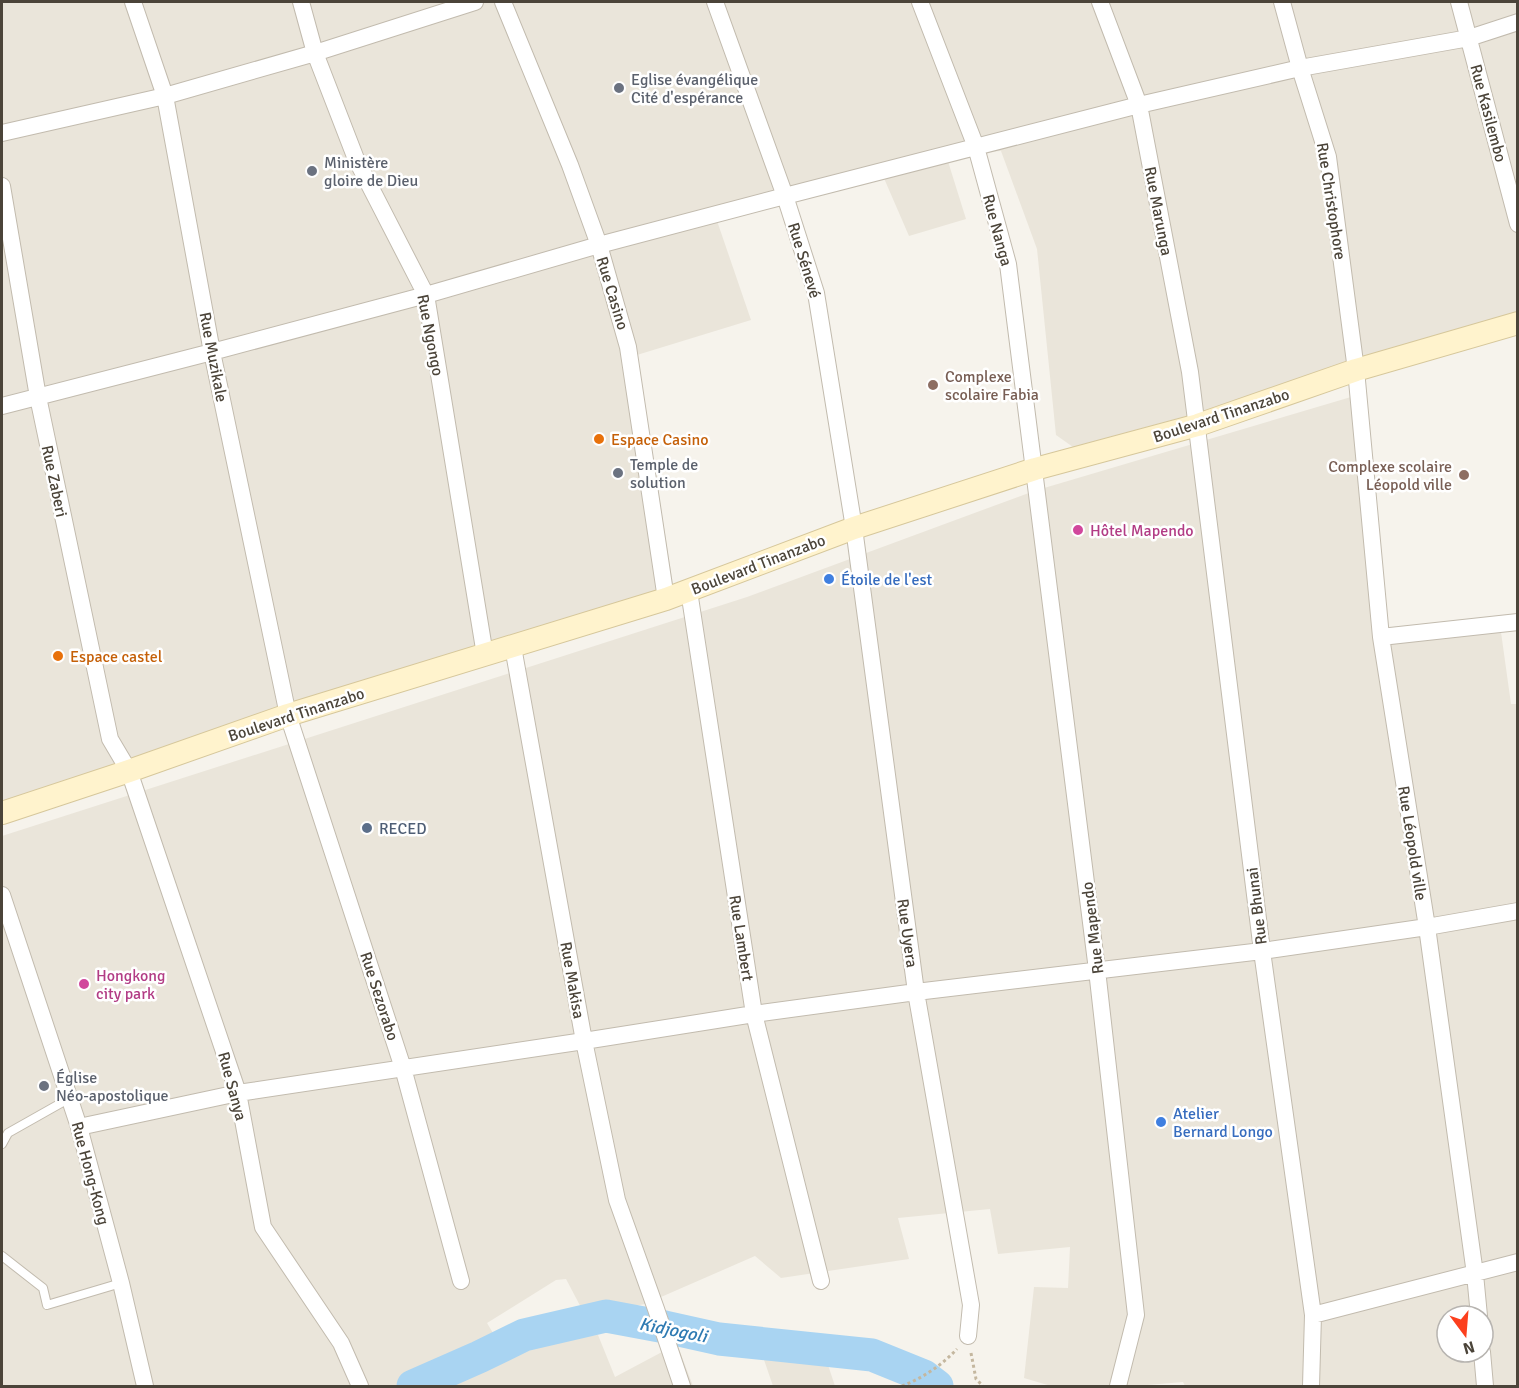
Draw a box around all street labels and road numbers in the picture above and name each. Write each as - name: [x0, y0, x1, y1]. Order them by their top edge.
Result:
- street label: Rue Kasilembo: [1465, 62, 1511, 164]
- street label: Rue Christophore: [1312, 141, 1350, 261]
- street label: Rue Marunga: [1140, 165, 1176, 258]
- street label: Rue Nanga: [978, 192, 1016, 268]
- street label: Rue Sénevé: [783, 220, 825, 301]
- street label: Rue Casino: [591, 254, 633, 332]
- street label: Rue Ngongo: [412, 293, 448, 378]
- street label: Rue Muzikale: [194, 310, 232, 404]
- street label: Boulevard Tinanzabo: [1151, 384, 1292, 447]
- street label: Rue Zaberi: [37, 443, 71, 519]
- street label: Boulevard Tinanzabo: [688, 530, 828, 600]
- street label: Boulevard Tinanzabo: [226, 683, 367, 746]
- street label: Rue Léopold ville: [1393, 784, 1431, 902]
- street label: Rue Bhunai: [1242, 866, 1272, 946]
- street label: Rue Mapendo: [1077, 881, 1109, 975]
- street label: Rue Lambert: [724, 894, 758, 983]
- street label: Rue Uyera: [892, 897, 922, 969]
- street label: Rue Makisa: [555, 940, 589, 1020]
- street label: Rue Sezorabo: [355, 949, 403, 1043]
- street label: Rue Sanya: [213, 1050, 251, 1123]
- street label: Rue Hong-Kong: [67, 1119, 113, 1227]

